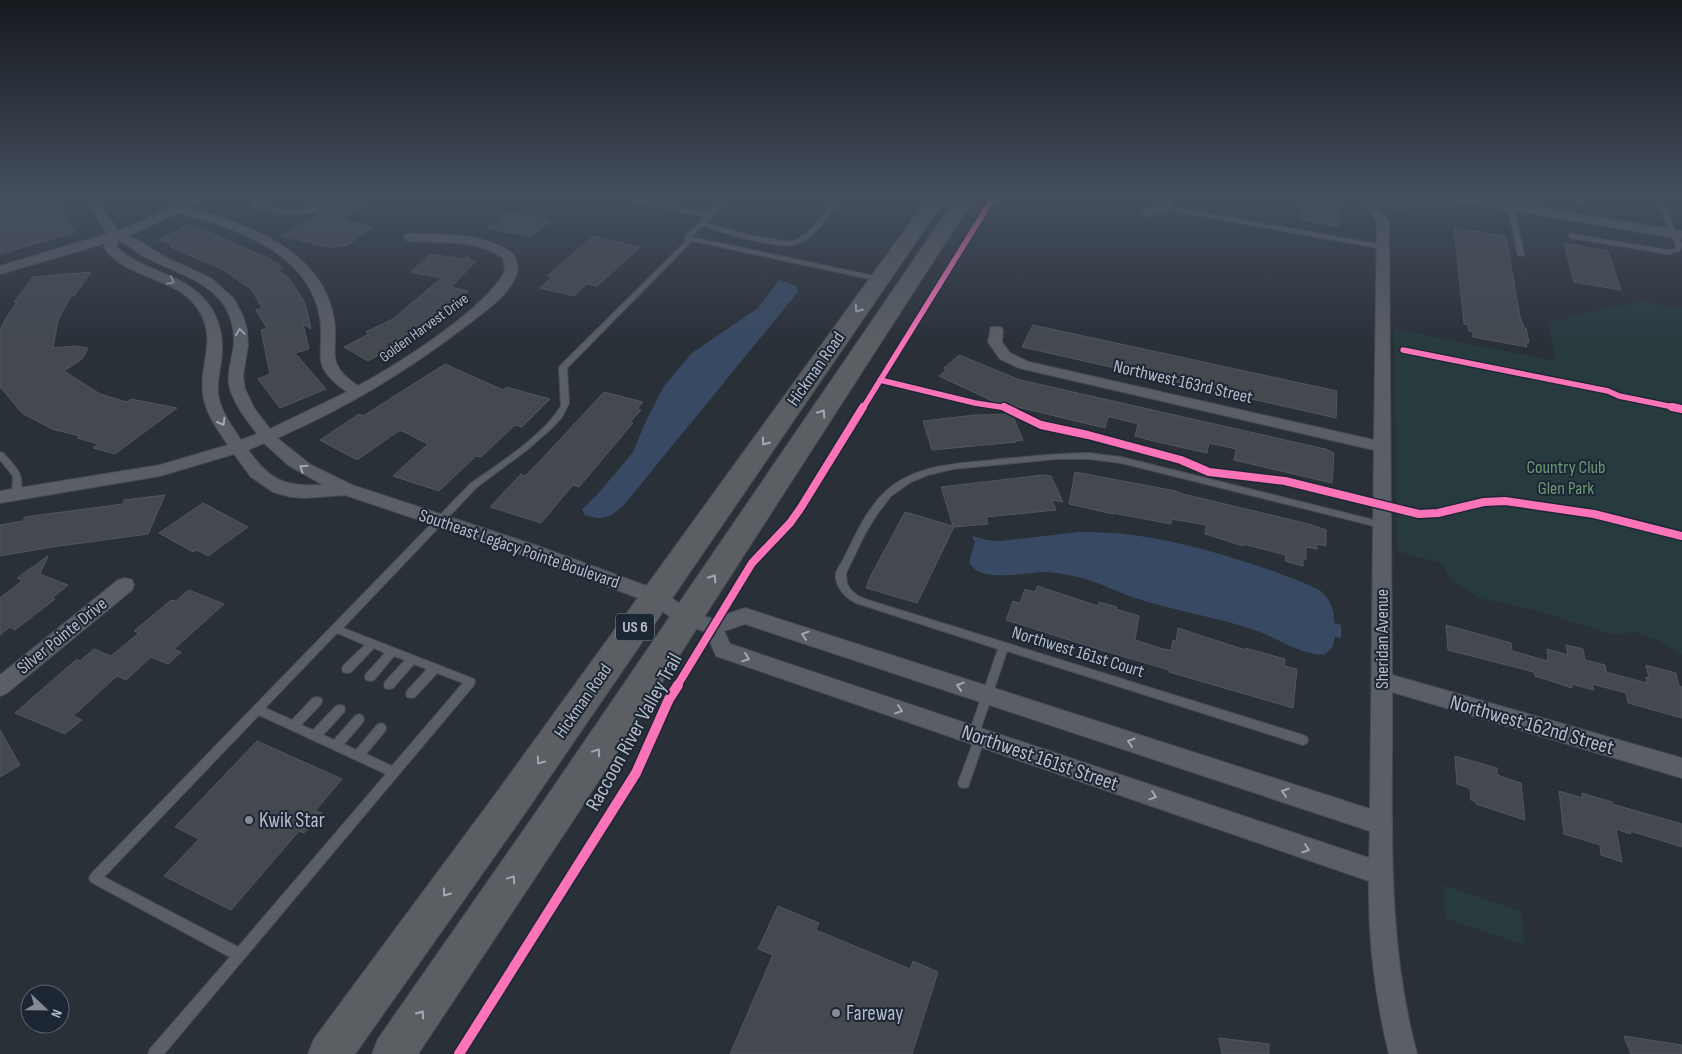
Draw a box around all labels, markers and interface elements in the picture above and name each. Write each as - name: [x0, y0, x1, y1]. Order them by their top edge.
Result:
- one-way arrow: [166, 275, 175, 285]
- street label: Golden Harvest Drive: [376, 289, 472, 367]
- one-way arrow: [855, 303, 864, 313]
- one-way arrow: [235, 327, 246, 335]
- street label: Hickman Road: [783, 328, 849, 410]
- street label: Northwest 163rd Street: [1111, 356, 1255, 408]
- one-way arrow: [816, 409, 825, 418]
- one-way arrow: [216, 416, 226, 425]
- one-way arrow: [762, 436, 771, 446]
- park label: Country Club Glen Park: [1526, 457, 1606, 499]
- one-way arrow: [299, 465, 308, 474]
- street label: Southeast Legacy Pointe Boulevard: [416, 505, 622, 593]
- one-way arrow: [707, 574, 716, 583]
- street label: Sheridan Avenue: [1372, 589, 1393, 689]
- street label: Silver Pointe Drive: [13, 593, 111, 679]
- road number: US 6: [616, 614, 654, 640]
- street label: Northwest 161st Court: [1009, 622, 1147, 682]
- one-way arrow: [802, 631, 810, 641]
- street label: Raccoon River Valley Trail: [580, 649, 688, 815]
- one-way arrow: [741, 652, 749, 662]
- street label: Hickman Road: [550, 660, 616, 742]
- one-way arrow: [956, 682, 965, 692]
- street label: Northwest 162nd Street: [1447, 690, 1617, 760]
- one-way arrow: [895, 705, 903, 715]
- street label: Northwest 161st Street: [958, 719, 1122, 797]
- one-way arrow: [1127, 738, 1136, 748]
- one-way arrow: [591, 748, 601, 757]
- one-way arrow: [537, 755, 546, 765]
- one-way arrow: [1282, 788, 1290, 798]
- one-way arrow: [1148, 791, 1156, 801]
- place label: Kwik Star: [259, 808, 325, 833]
- marker: Kwik Star: [243, 814, 255, 826]
- one-way arrow: [1302, 843, 1310, 853]
- one-way arrow: [506, 876, 515, 885]
- one-way arrow: [443, 887, 451, 896]
- north arrow: [20, 984, 70, 1034]
- place label: Fareway: [846, 1001, 903, 1026]
- text: N: [47, 1007, 66, 1020]
- marker: Fareway: [830, 1007, 842, 1019]
- one-way arrow: [415, 1010, 424, 1020]

